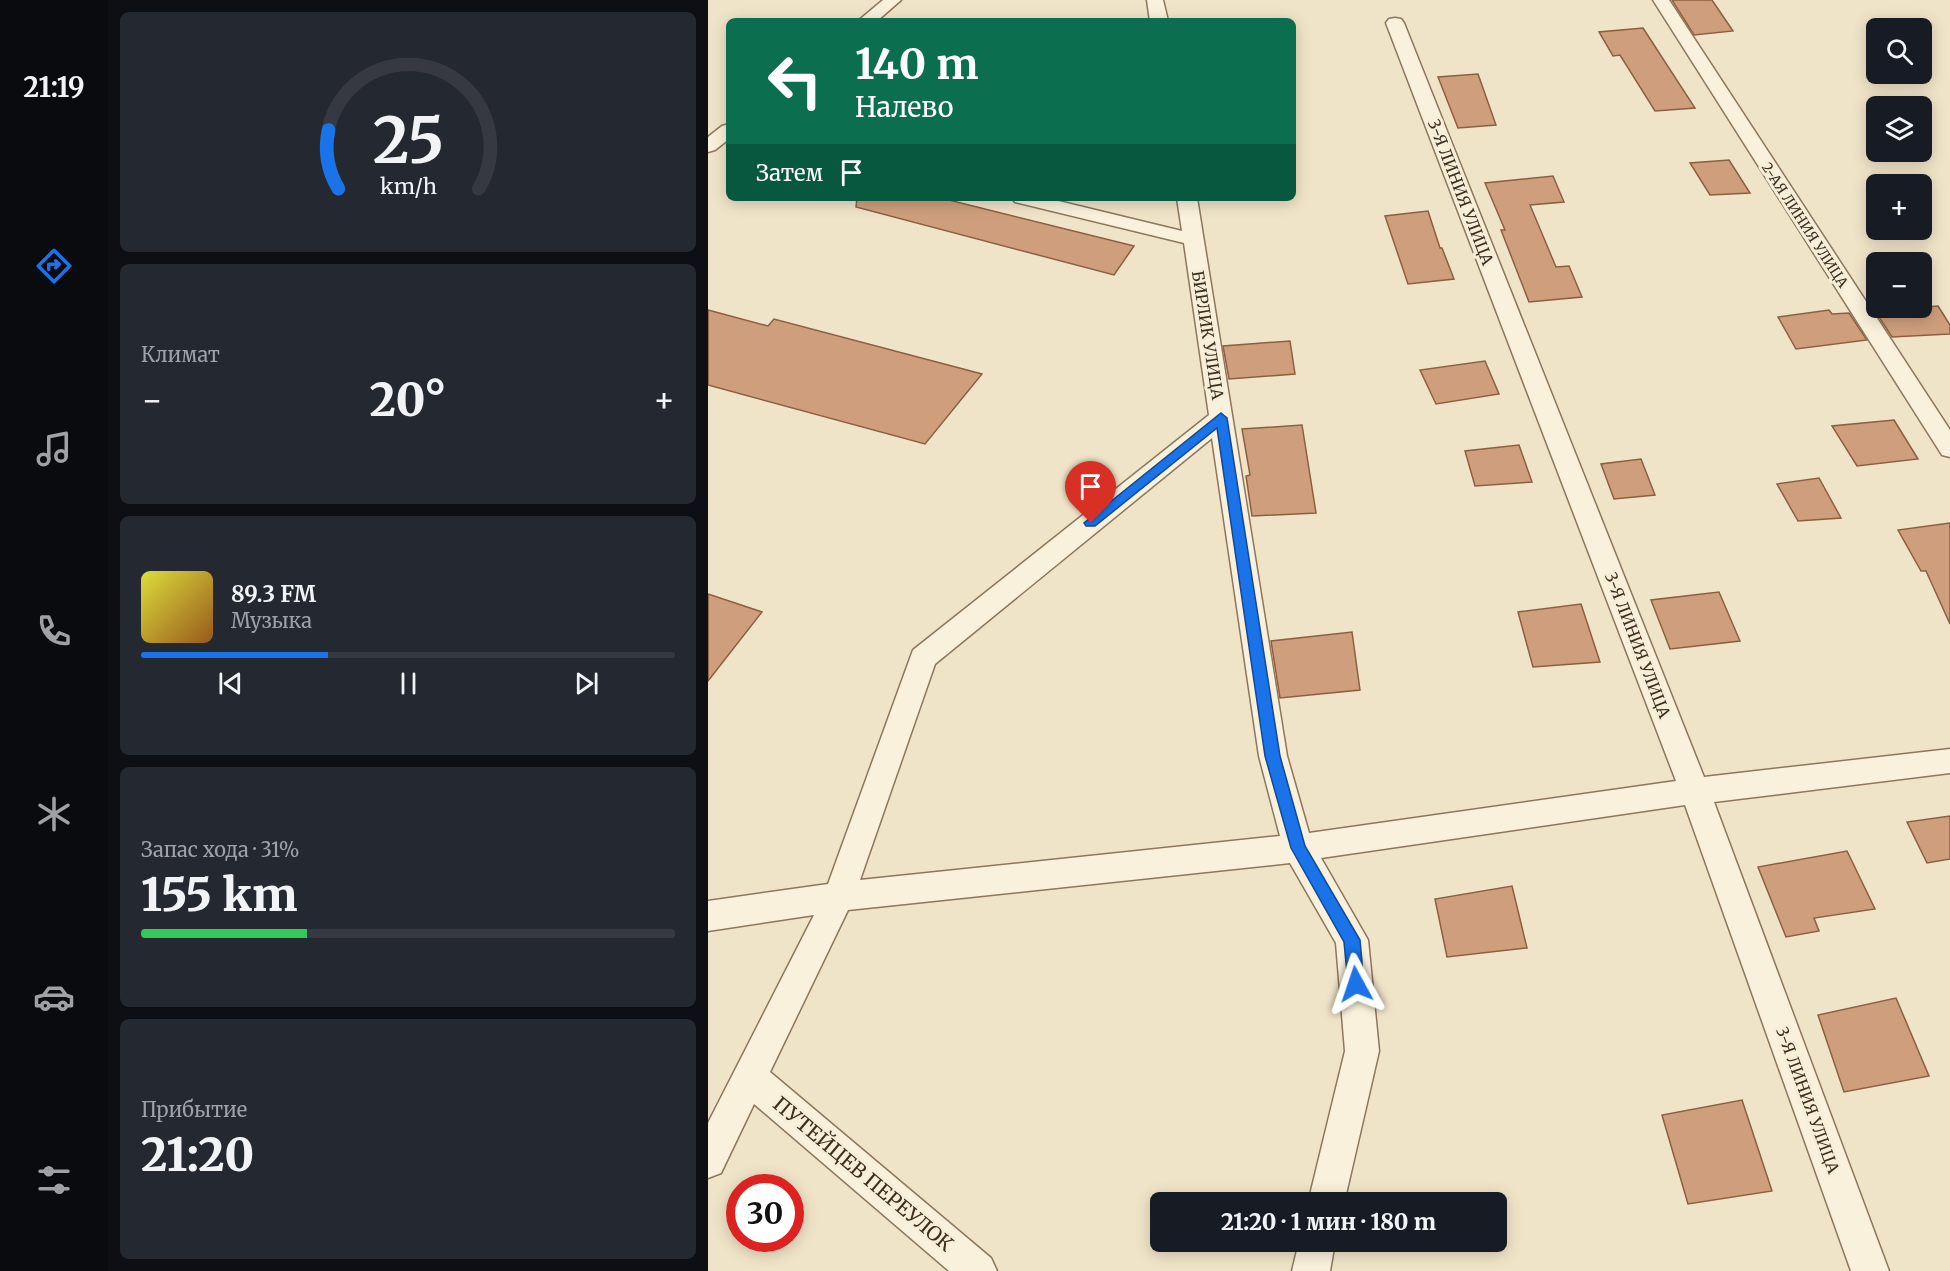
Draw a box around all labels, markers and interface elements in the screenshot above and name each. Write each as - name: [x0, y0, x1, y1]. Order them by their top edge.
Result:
- map controls: [1866, 18, 1932, 318]
- button: search: [1866, 18, 1932, 84]
- text: 140 m: [855, 38, 978, 90]
- icon: left: [756, 42, 834, 120]
- text: 21:19: [23, 70, 85, 104]
- text: Налево: [855, 90, 953, 124]
- button: layers: [1866, 96, 1932, 162]
- text: 25: [372, 102, 444, 180]
- street label: 3-Я ЛИНИЯ УЛИЦА: [1424, 116, 1498, 268]
- icon: arrive: [835, 156, 868, 189]
- text: Затем: [756, 159, 823, 187]
- street label: 2-АЯ ЛИНИЯ УЛИЦА: [1758, 159, 1852, 291]
- text: km/h: [380, 173, 436, 200]
- button: +: [1866, 174, 1932, 240]
- icon: directions: [33, 245, 75, 287]
- button: −: [1866, 252, 1932, 318]
- street label: БИРЛИК УЛИЦА: [1188, 269, 1228, 402]
- text: Климат: [141, 342, 220, 367]
- text: 20°: [370, 372, 446, 428]
- text: −: [141, 380, 163, 421]
- text: +: [653, 380, 675, 421]
- icon: music: [33, 428, 75, 470]
- pin: [1065, 461, 1116, 523]
- icon: arrive: [1074, 470, 1107, 503]
- street label: 3-Я ЛИНИЯ УЛИЦА: [1601, 569, 1675, 721]
- text: 89.3 FM: [231, 580, 316, 608]
- text: Музыка: [231, 608, 312, 633]
- icon: phone: [33, 610, 75, 652]
- icon: previous: [214, 667, 247, 700]
- icon: pause: [392, 667, 425, 700]
- icon: next: [570, 667, 603, 700]
- icon: climate: [33, 793, 75, 835]
- text: Запас хода · 31%: [141, 837, 299, 862]
- text: 155 km: [141, 867, 297, 923]
- position arrow: [1324, 952, 1388, 1016]
- icon: car: [33, 976, 75, 1018]
- street label: 3-Я ЛИНИЯ УЛИЦА: [1772, 1024, 1844, 1177]
- street label: ПУТЕЙЦЕВ ПЕРЕУЛОК: [768, 1090, 959, 1256]
- text: Прибытие: [141, 1097, 247, 1122]
- text: 21:20: [141, 1127, 254, 1183]
- icon: filters: [33, 1159, 75, 1201]
- speed limit sign: 30: [726, 1174, 804, 1252]
- text: 21:20 · 1 мин · 180 m: [1221, 1208, 1436, 1236]

